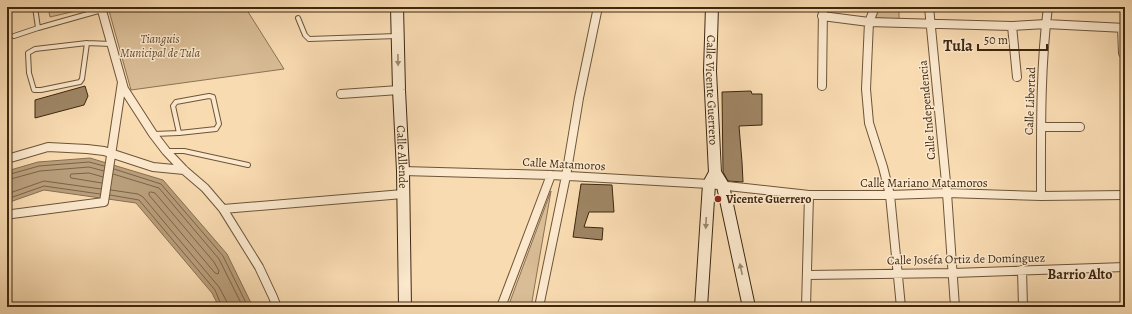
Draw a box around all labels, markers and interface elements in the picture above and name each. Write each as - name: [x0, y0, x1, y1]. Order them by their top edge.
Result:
- scale bar: [978, 26, 1047, 52]
- park label: Tianguis Municipal de Tula: [120, 31, 201, 61]
- text: 50 m: [984, 32, 1008, 48]
- street label: Calle Vicente Guerrero: [702, 35, 722, 145]
- district label: Tula: [943, 35, 973, 57]
- one-way arrow: [395, 54, 401, 67]
- street label: Calle Independencia: [915, 59, 939, 161]
- street label: Calle Libertad: [1021, 66, 1039, 135]
- street label: Calle Allende: [393, 125, 411, 189]
- street label: Calle Matamoros: [522, 154, 606, 174]
- street label: Calle Mariano Matamoros: [860, 175, 988, 191]
- place label: Vicente Guerrero: [725, 191, 811, 207]
- marker: Vicente Guerrero: [713, 194, 723, 204]
- one-way arrow: [703, 217, 710, 229]
- street label: Calle Joséfa Ortiz de Domínguez: [887, 250, 1045, 268]
- one-way arrow: [738, 263, 744, 275]
- district label: Barrio Alto: [1047, 265, 1113, 284]

